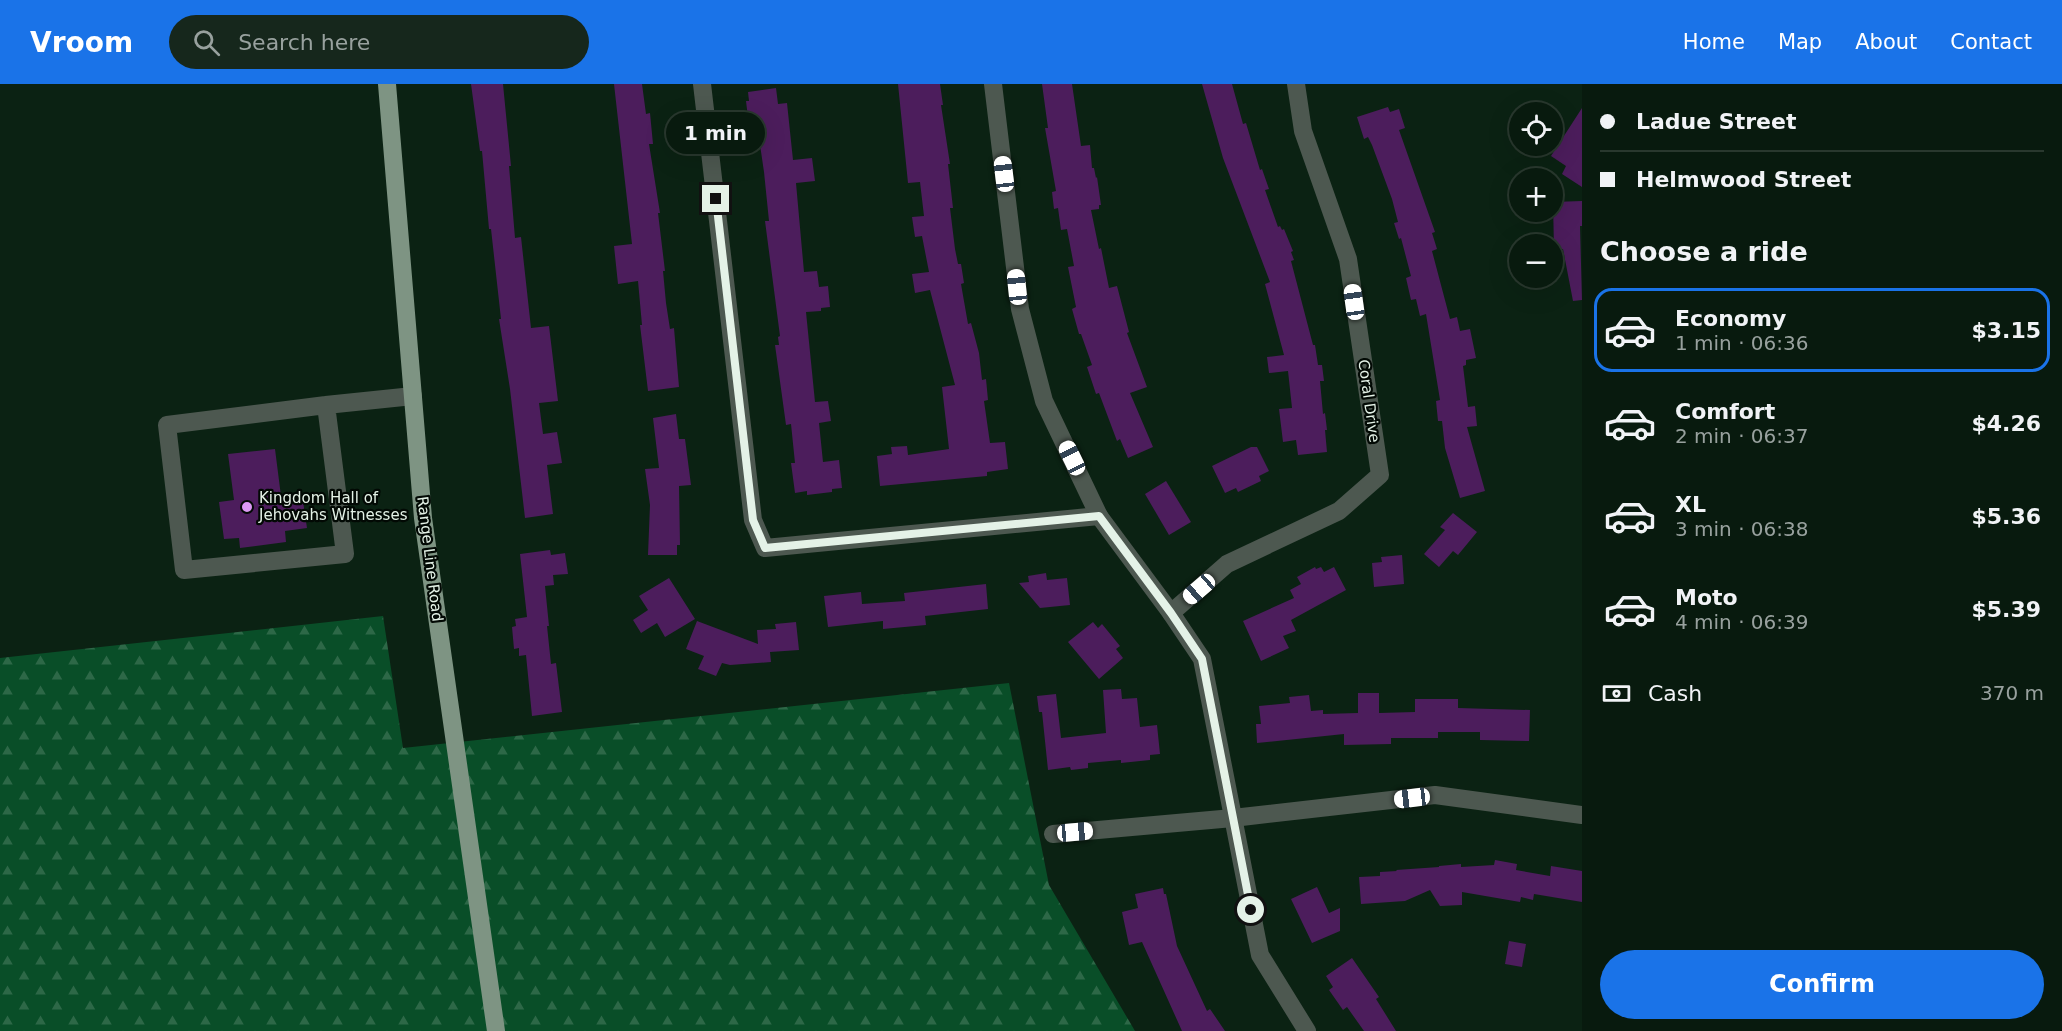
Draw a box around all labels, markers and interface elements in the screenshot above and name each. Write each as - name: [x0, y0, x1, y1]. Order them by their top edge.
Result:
- search box: [169, 15, 589, 69]
- text: Vroom: [30, 26, 133, 59]
- icon: search: [190, 26, 223, 59]
- text: Search here: [238, 30, 370, 55]
- text: Home: [1683, 30, 1745, 54]
- text: Map: [1778, 30, 1822, 54]
- text: About: [1855, 30, 1917, 54]
- text: Contact: [1950, 30, 2032, 54]
- map controls: [1509, 102, 1563, 288]
- button: locate: [1509, 102, 1563, 156]
- text: Ladue Street: [1636, 109, 1796, 134]
- callout: 1 min: [666, 112, 766, 154]
- text: 1 min: [684, 121, 747, 145]
- car: [993, 155, 1015, 193]
- text: Helmwood Street: [1636, 167, 1851, 192]
- button: +: [1509, 168, 1563, 222]
- route end: [702, 185, 729, 212]
- button: −: [1509, 234, 1563, 288]
- text: Choose a ride: [1600, 236, 1808, 267]
- car: [1006, 268, 1028, 306]
- car: [1343, 283, 1365, 321]
- icon: car: [1603, 303, 1657, 357]
- text: Economy: [1675, 306, 1786, 331]
- text: $3.15: [1971, 318, 2041, 343]
- text: 1 min · 06:36: [1675, 331, 1809, 355]
- street label: Coral Drive: [1354, 358, 1384, 444]
- icon: car: [1603, 396, 1657, 450]
- text: Comfort: [1675, 399, 1775, 424]
- text: $4.26: [1971, 411, 2041, 436]
- text: 2 min · 06:37: [1675, 424, 1809, 448]
- car: [1056, 438, 1088, 478]
- place label: Kingdom Hall of Jehovahs Witnesses: [258, 489, 408, 524]
- icon: car: [1603, 489, 1657, 543]
- text: XL: [1675, 492, 1706, 517]
- street label: Range Line Road: [413, 495, 447, 623]
- marker: Kingdom Hall of Jehovahs Witnesses: [240, 500, 254, 514]
- text: $5.36: [1971, 504, 2041, 529]
- text: 3 min · 06:38: [1675, 517, 1809, 541]
- car: [1180, 570, 1218, 608]
- icon: car: [1603, 582, 1657, 636]
- text: Moto: [1675, 585, 1738, 610]
- text: $5.39: [1971, 597, 2041, 622]
- text: 4 min · 06:39: [1675, 610, 1809, 634]
- icon: cash: [1600, 677, 1633, 710]
- text: Cash: [1648, 681, 1702, 706]
- text: 370 m: [1980, 681, 2044, 705]
- car: [1393, 787, 1431, 809]
- car: [1056, 821, 1094, 843]
- route start: [1237, 896, 1264, 923]
- button: Confirm: [1600, 950, 2044, 1019]

